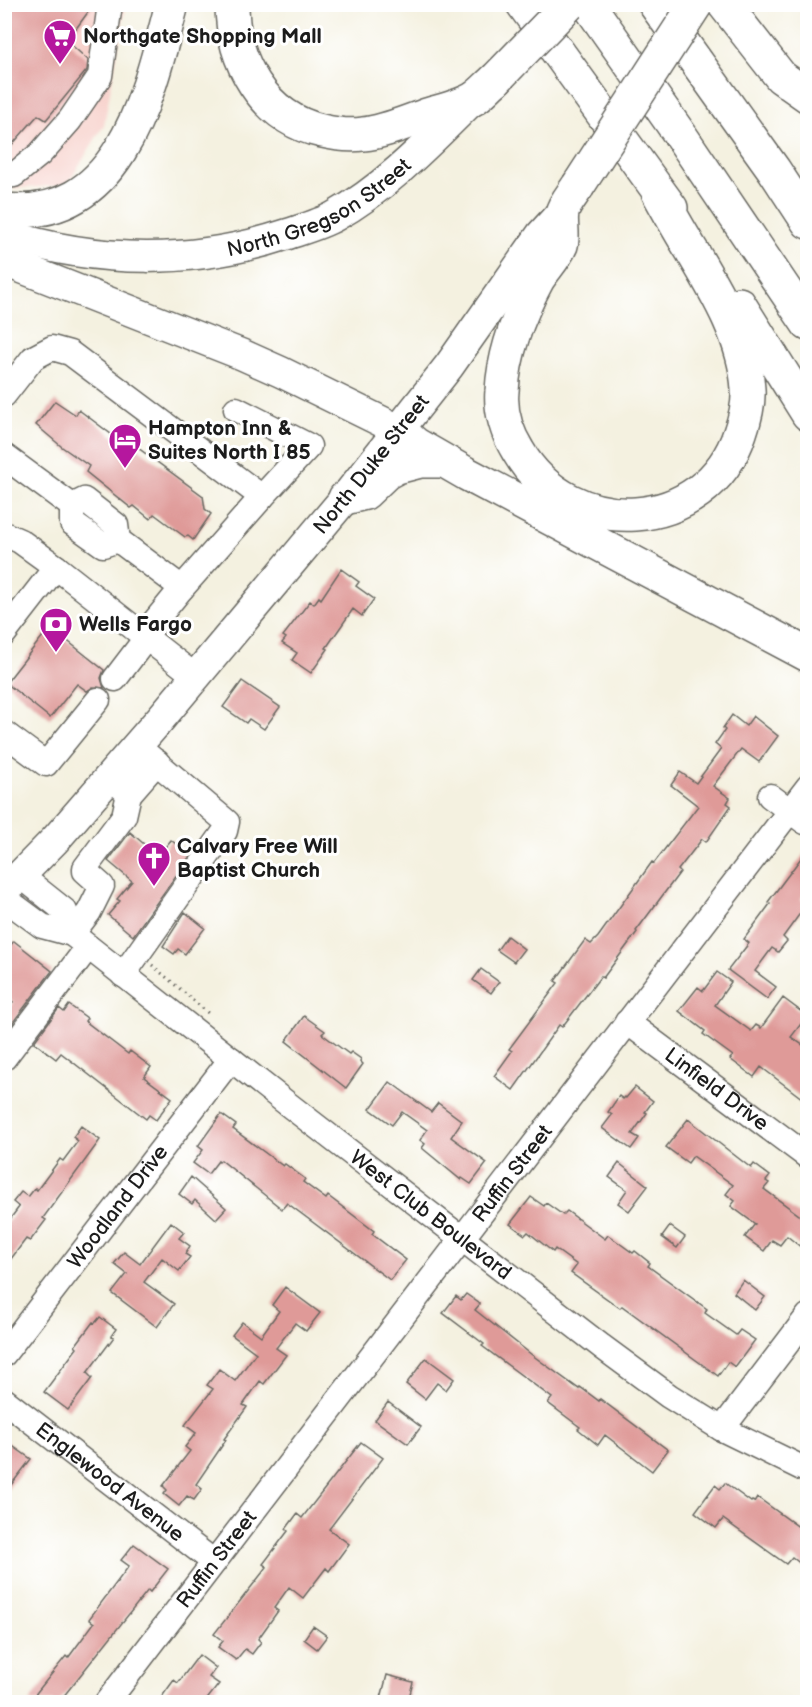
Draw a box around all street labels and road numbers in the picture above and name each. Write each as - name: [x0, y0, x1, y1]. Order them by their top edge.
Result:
- street label: North Gregson Street: [225, 153, 417, 262]
- street label: North Duke Street: [308, 389, 435, 539]
- street label: Linfield Drive: [660, 1043, 773, 1136]
- street label: Ruffin Street: [467, 1119, 558, 1227]
- street label: Woodland Drive: [62, 1140, 173, 1274]
- street label: West Club Boulevard: [345, 1145, 517, 1285]
- street label: Englewood Avenue: [31, 1417, 189, 1547]
- street label: Ruffin Street: [172, 1505, 263, 1613]

